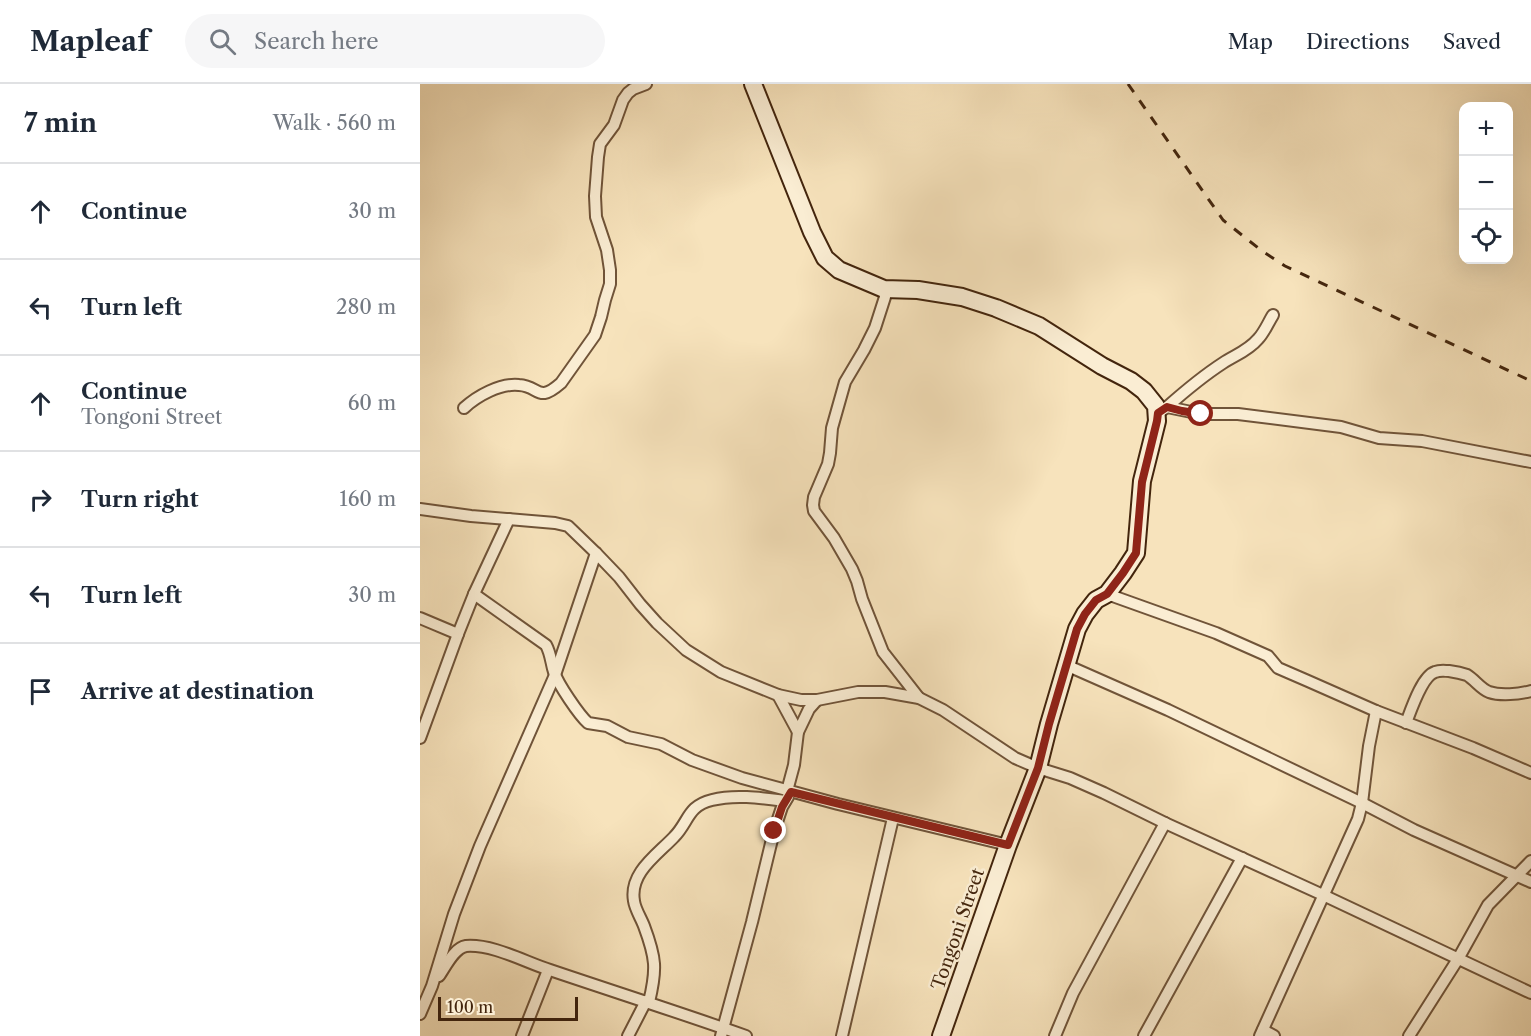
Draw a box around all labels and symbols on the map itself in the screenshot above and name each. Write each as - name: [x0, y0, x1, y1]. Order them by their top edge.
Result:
- route start: [1187, 400, 1213, 426]
- route end: [760, 817, 786, 843]
- street label: Tongoni Street: [927, 865, 989, 993]
- scale bar: [438, 994, 578, 1022]

